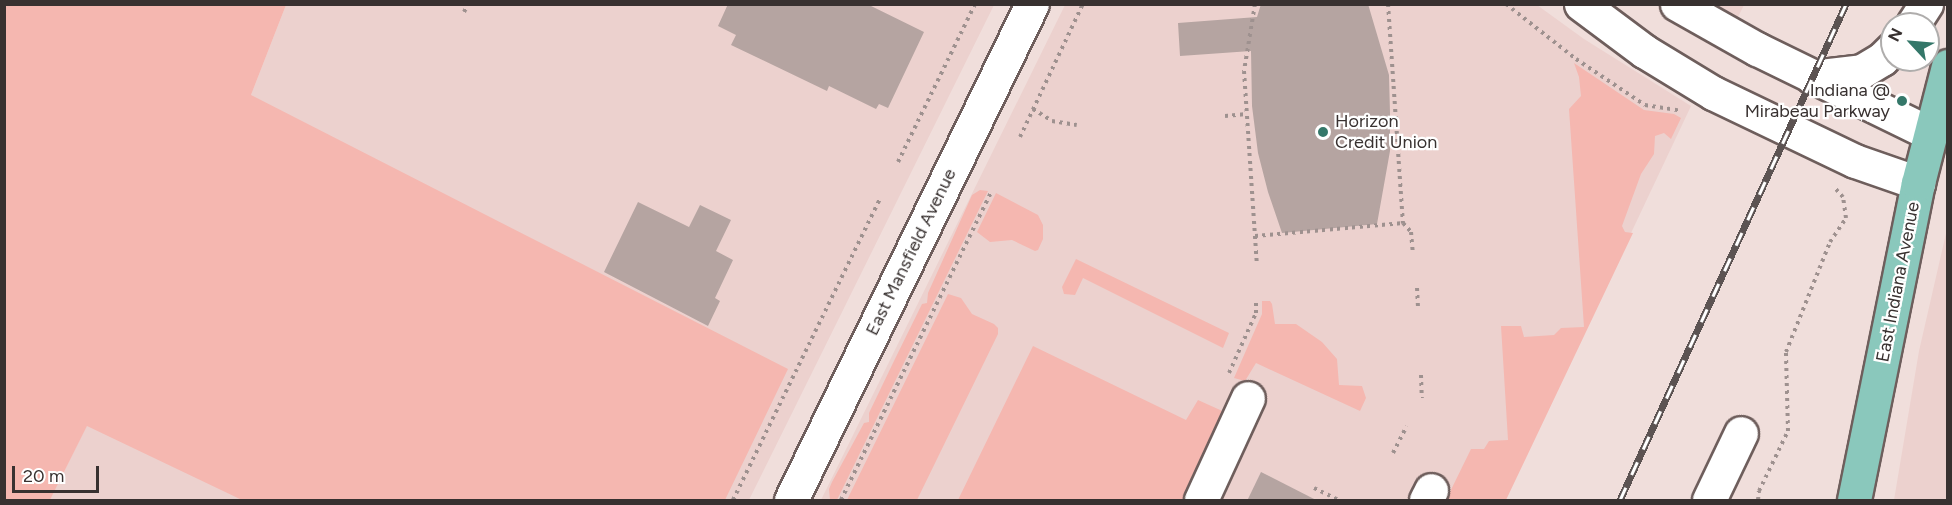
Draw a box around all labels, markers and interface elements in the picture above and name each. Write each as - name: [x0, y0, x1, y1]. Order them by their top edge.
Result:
- north arrow: [1880, 12, 1940, 72]
- text: N: [1884, 25, 1906, 44]
- place label: Indiana @ Mirabeau Parkway: [1745, 80, 1890, 122]
- marker: Indiana @ Mirabeau Parkway: [1895, 94, 1909, 108]
- place label: Horizon Credit Union: [1335, 111, 1437, 154]
- marker: Horizon Credit Union: [1316, 125, 1330, 139]
- street label: East Mansfield Avenue: [861, 165, 961, 339]
- street label: East Indiana Avenue: [1872, 200, 1924, 364]
- scale bar: [15, 454, 102, 492]
- text: 20 m: [23, 465, 64, 487]

